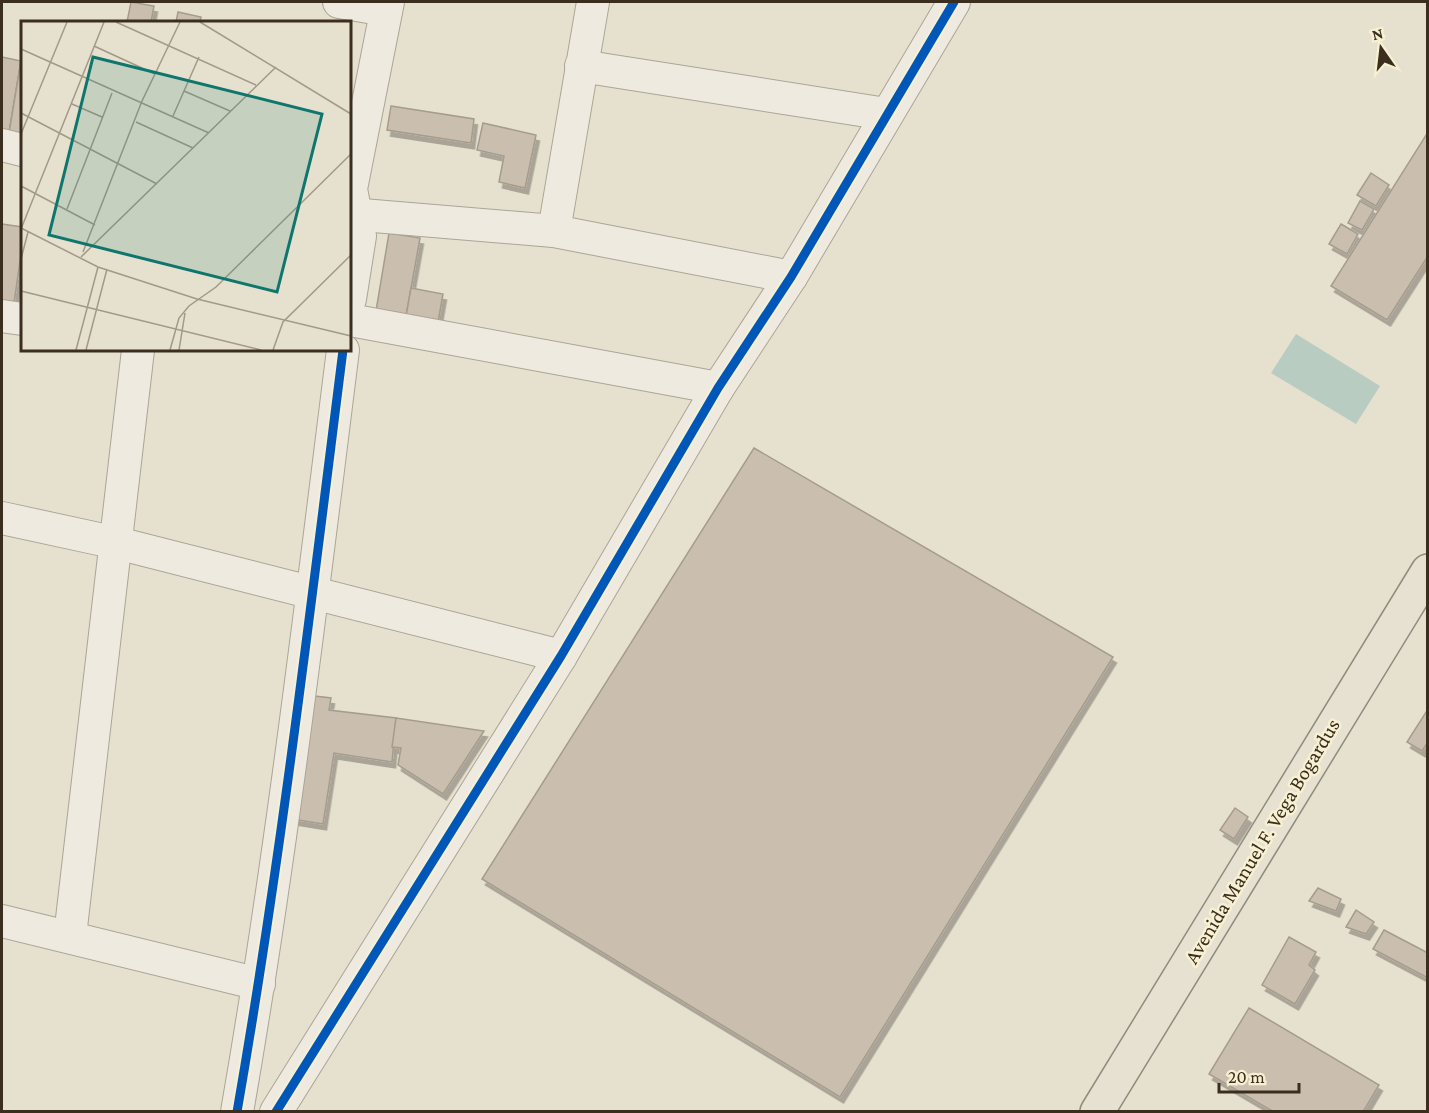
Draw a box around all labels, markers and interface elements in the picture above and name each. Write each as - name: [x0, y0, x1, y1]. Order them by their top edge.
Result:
- north arrow: [1351, 18, 1411, 78]
- inset map: [21, 21, 351, 351]
- text: N: [1370, 24, 1385, 43]
- street label: Avenida Manuel F. Vega Bogardus: [1179, 714, 1345, 968]
- scale bar: [1219, 1056, 1298, 1094]
- text: 20 m: [1228, 1067, 1265, 1087]

